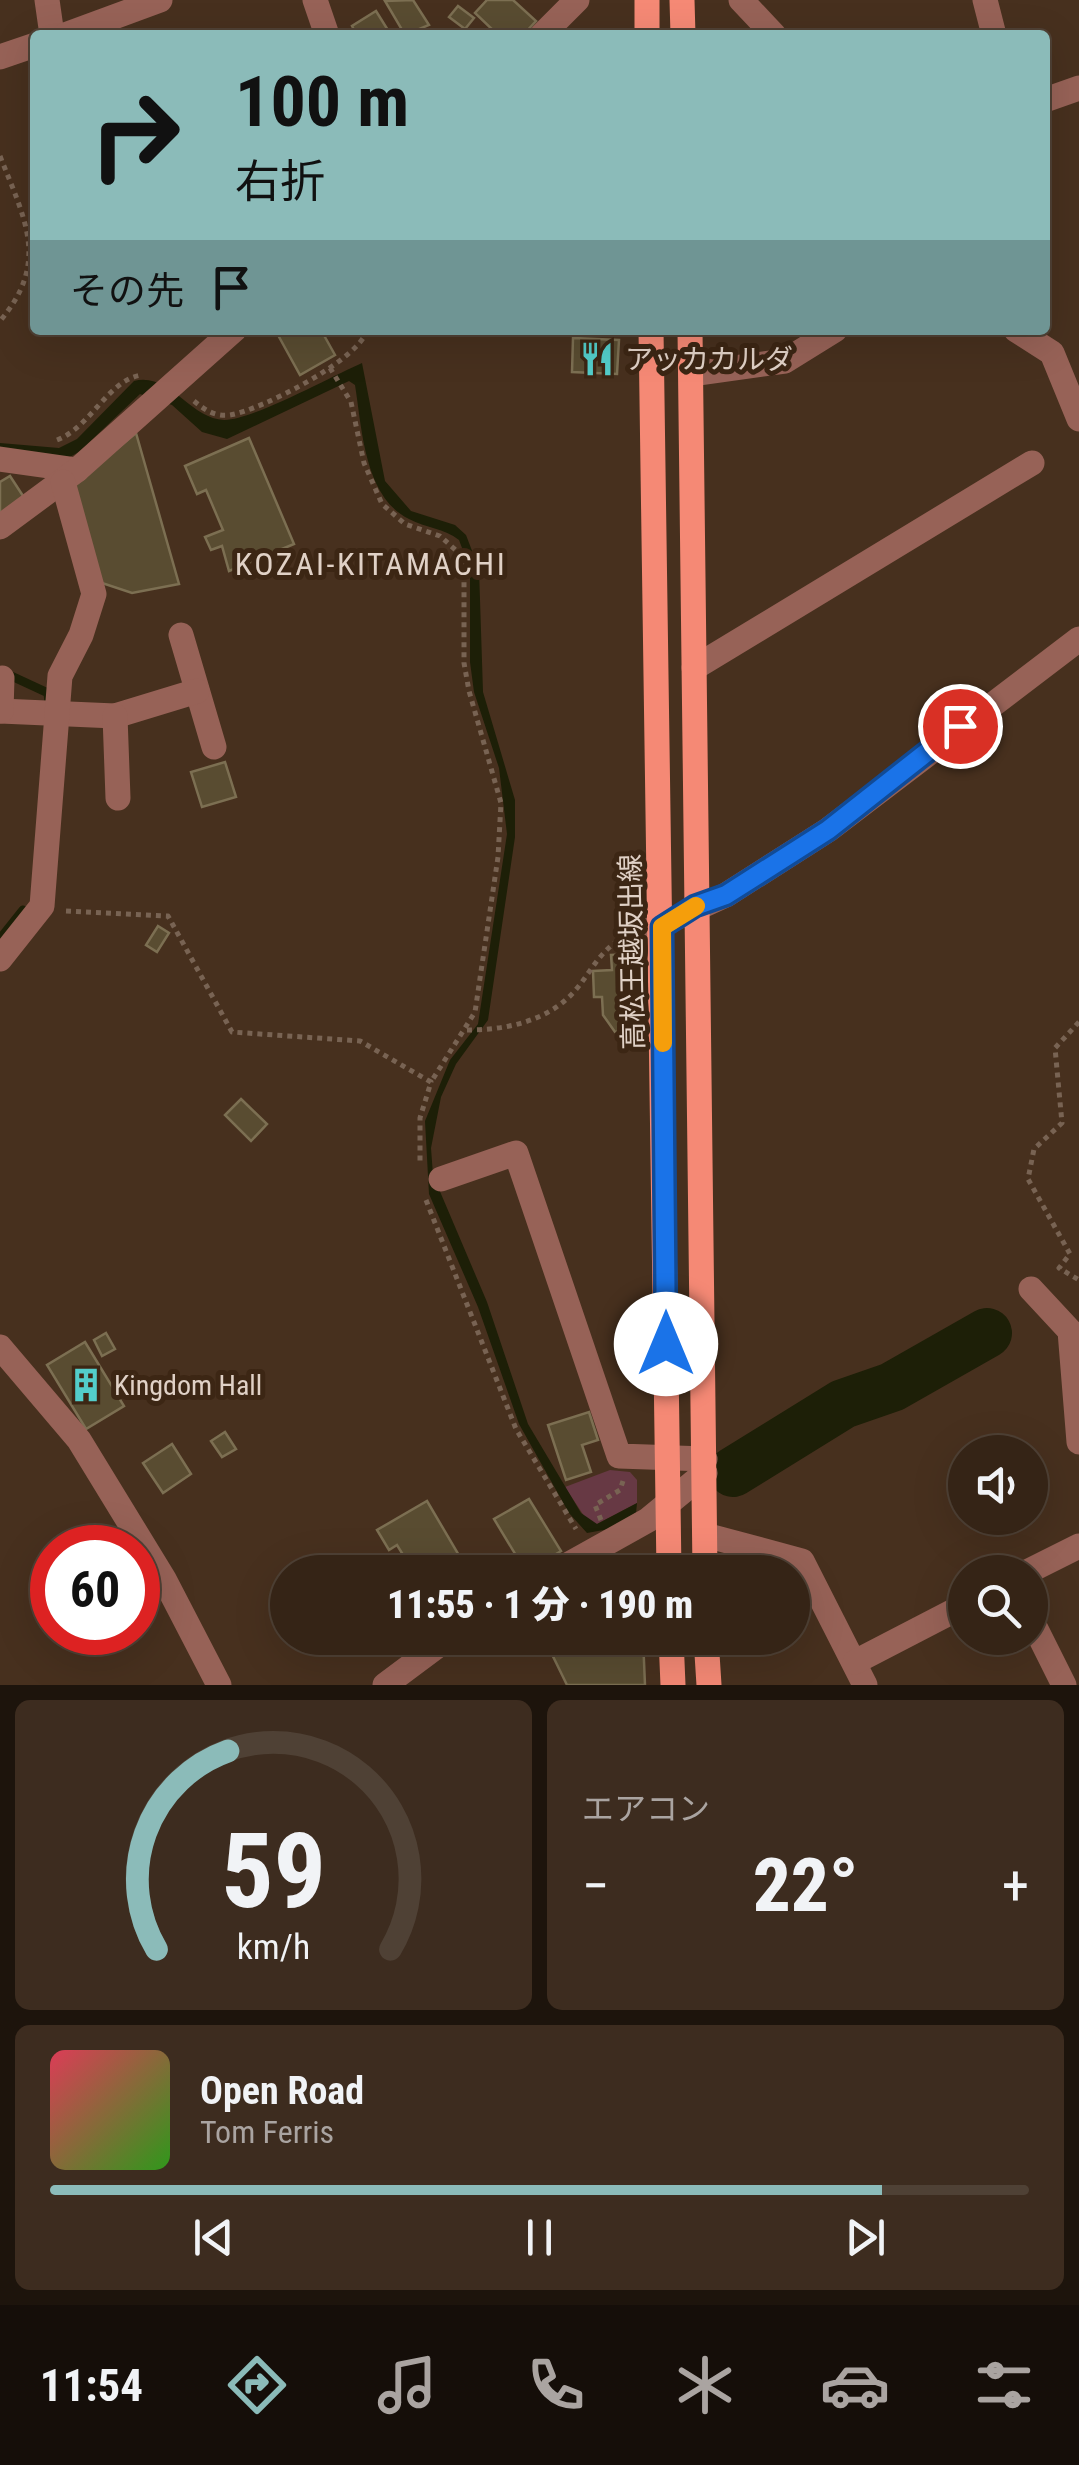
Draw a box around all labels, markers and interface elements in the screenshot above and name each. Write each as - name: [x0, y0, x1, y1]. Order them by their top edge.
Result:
- text: 100 m: [235, 61, 409, 143]
- icon: right: [70, 70, 200, 200]
- text: 右折: [235, 155, 325, 208]
- icon: arrive: [204, 260, 259, 315]
- text: その先: [70, 269, 184, 313]
- restaurant icon: アッカカルダ: [578, 340, 616, 378]
- place label: アッカカルダ: [625, 343, 793, 376]
- district label: KOZAI-KITAMACHI: [235, 545, 507, 583]
- pin: [918, 684, 1003, 769]
- icon: arrive: [933, 699, 988, 754]
- street label: 高松王越坂出線: [614, 854, 650, 1050]
- position arrow: [614, 1292, 718, 1396]
- building icon: Kingdom Hall: [67, 1366, 105, 1404]
- place label: Kingdom Hall: [114, 1369, 262, 1402]
- map controls: [948, 1435, 1048, 1655]
- button: sound: [948, 1435, 1048, 1535]
- speed limit sign: 60: [30, 1525, 160, 1655]
- button: search: [948, 1555, 1048, 1655]
- text: 11:55 · 1 分 · 190 m: [387, 1583, 693, 1627]
- text: エアコン: [582, 1790, 710, 1828]
- text: 59: [221, 1811, 326, 1932]
- text: 22°: [753, 1841, 858, 1929]
- text: −: [582, 1854, 610, 1918]
- text: +: [1002, 1854, 1029, 1918]
- text: km/h: [237, 1926, 310, 1968]
- text: Open Road: [200, 2069, 364, 2113]
- text: Tom Ferris: [200, 2113, 334, 2151]
- icon: previous: [186, 2210, 241, 2265]
- icon: pause: [512, 2210, 567, 2265]
- icon: next: [838, 2210, 893, 2265]
- icon: directions: [222, 2350, 292, 2420]
- icon: music: [372, 2350, 442, 2420]
- icon: phone: [521, 2350, 591, 2420]
- icon: climate: [670, 2350, 740, 2420]
- icon: car: [820, 2350, 890, 2420]
- icon: filters: [969, 2350, 1039, 2420]
- text: 11:54: [40, 2359, 143, 2412]

